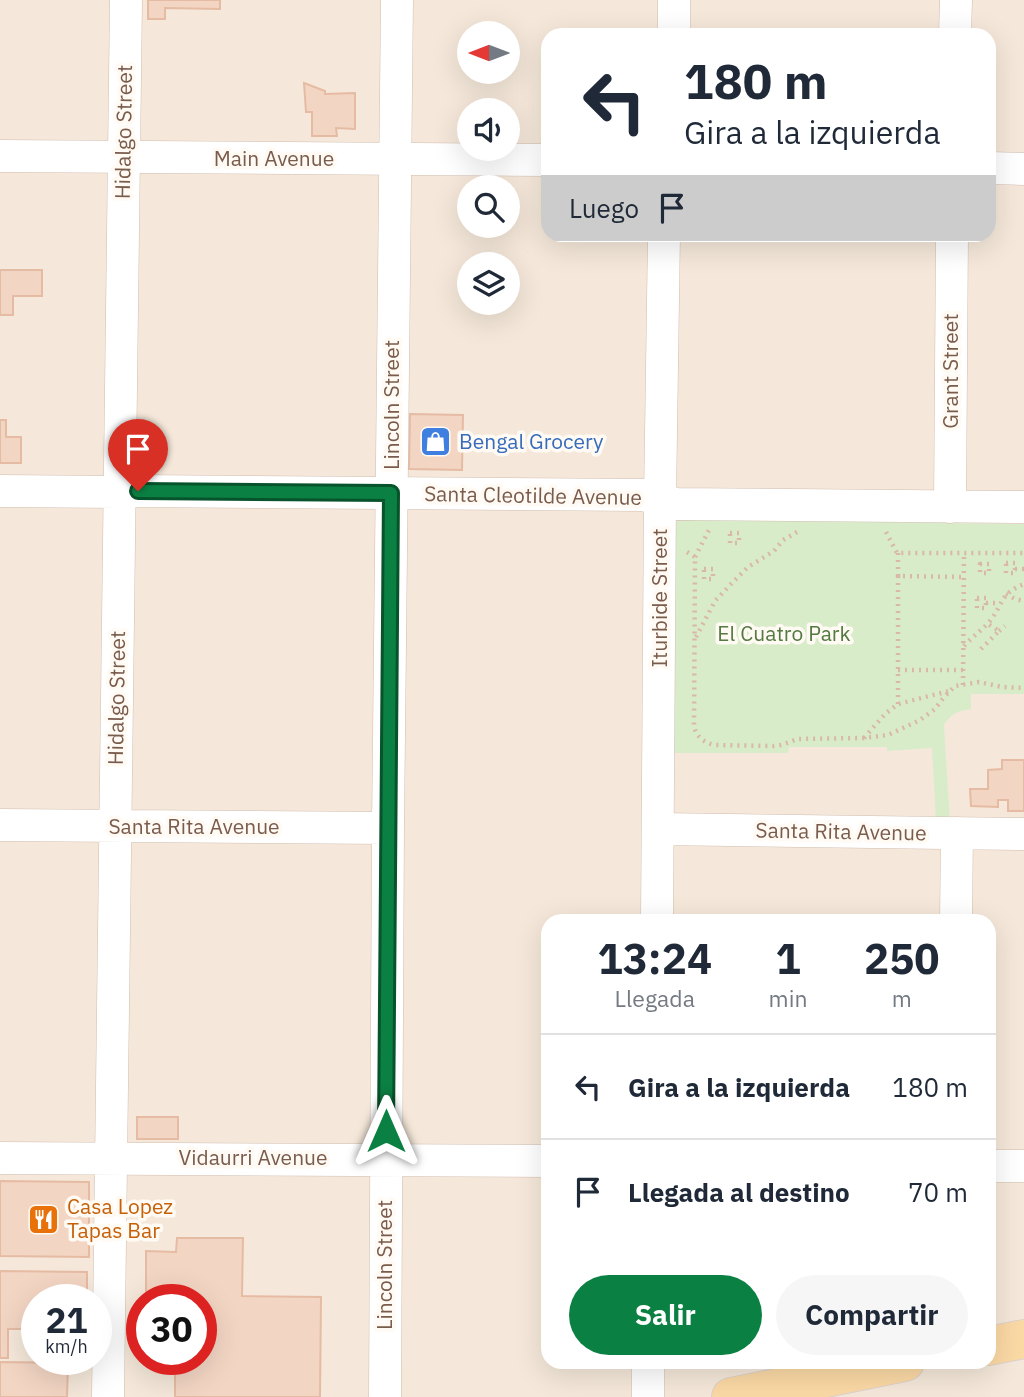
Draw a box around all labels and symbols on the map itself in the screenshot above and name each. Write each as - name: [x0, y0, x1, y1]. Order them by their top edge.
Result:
- north arrow: [457, 21, 520, 84]
- street label: Hidalgo Street: [108, 65, 138, 199]
- street label: Main Avenue: [214, 144, 334, 172]
- street label: Grant Street: [936, 313, 964, 429]
- street label: Lincoln Street: [377, 340, 405, 470]
- pin: [108, 419, 168, 491]
- shop icon: Bengal Grocery: [419, 425, 453, 459]
- place label: Bengal Grocery: [459, 427, 604, 455]
- street label: Santa Cleotilde Avenue: [424, 479, 642, 511]
- street label: Iturbide Street: [645, 528, 673, 668]
- park label: El Cuatro Park: [717, 619, 851, 647]
- street label: Hidalgo Street: [101, 631, 131, 765]
- street label: Santa Rita Avenue: [108, 812, 280, 840]
- street label: Santa Rita Avenue: [755, 816, 927, 846]
- position arrow: [349, 1094, 423, 1168]
- street label: Vidaurri Avenue: [178, 1143, 328, 1171]
- place label: Casa Lopez Tapas Bar: [67, 1192, 173, 1244]
- street label: Lincoln Street: [370, 1200, 398, 1330]
- restaurant icon: Casa Lopez Tapas Bar: [27, 1202, 61, 1236]
- speed limit sign: 30: [126, 1284, 217, 1375]

